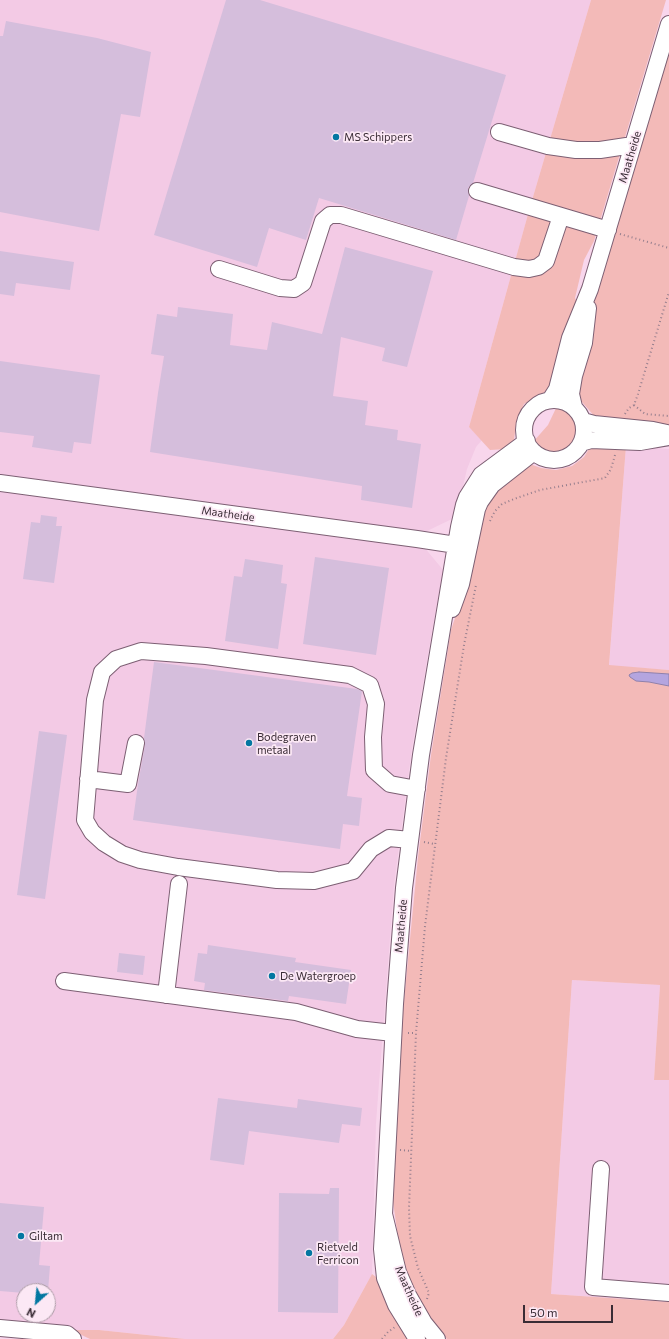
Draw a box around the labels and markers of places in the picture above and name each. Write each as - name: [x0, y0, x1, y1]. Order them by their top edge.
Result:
- place label: MS Schippers: [344, 130, 412, 144]
- marker: MS Schippers: [331, 132, 341, 142]
- place label: Bodegraven metaal: [257, 730, 316, 756]
- marker: Bodegraven metaal: [244, 738, 254, 748]
- place label: De Watergroep: [280, 969, 356, 983]
- marker: De Watergroep: [267, 971, 277, 981]
- place label: Giltam: [29, 1229, 63, 1243]
- marker: Giltam: [16, 1231, 26, 1241]
- place label: Rietveld Ferricon: [317, 1240, 359, 1266]
- marker: Rietveld Ferricon: [304, 1248, 314, 1258]

